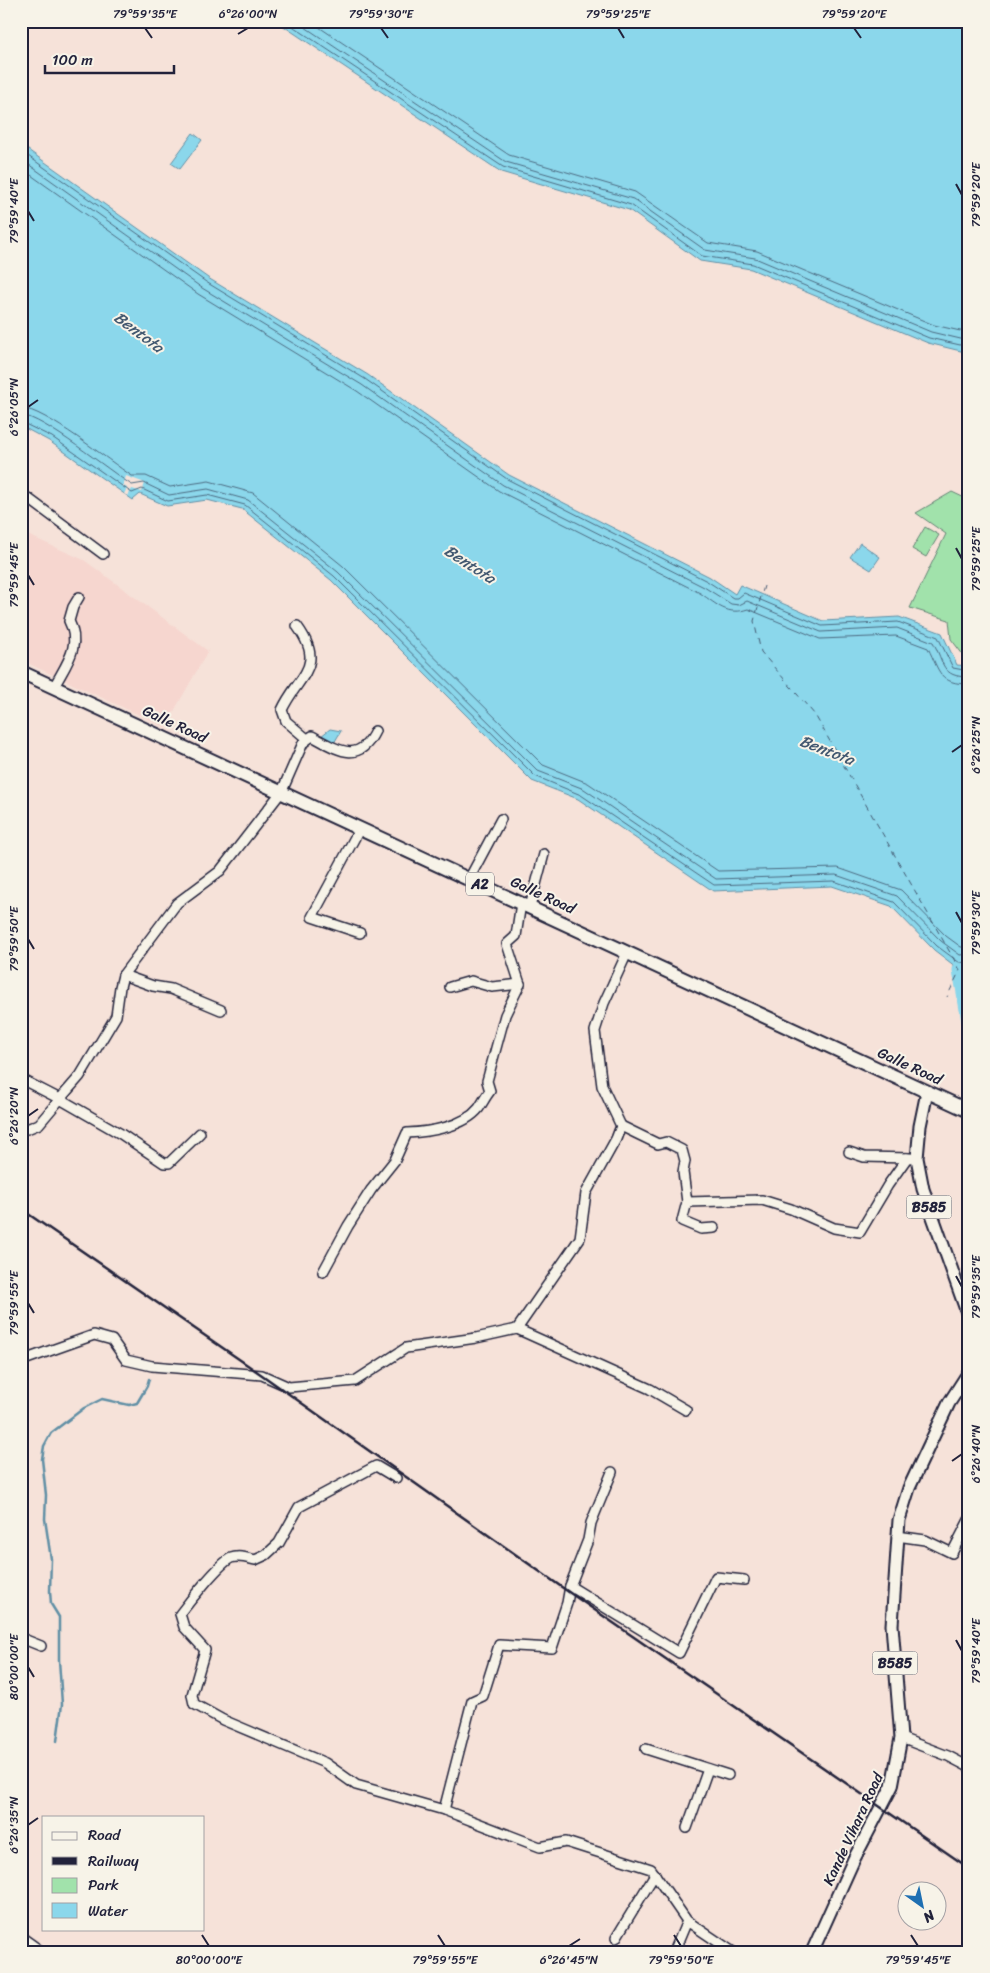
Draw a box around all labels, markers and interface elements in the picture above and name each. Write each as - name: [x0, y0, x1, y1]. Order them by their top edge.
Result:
- text: 79°59'35"E: [113, 3, 178, 25]
- text: 6°26'00"N: [219, 3, 278, 25]
- text: 79°59'30"E: [349, 3, 415, 25]
- text: 79°59'25"E: [586, 3, 652, 25]
- text: 79°59'20"E: [822, 3, 888, 25]
- scale bar: [45, 42, 174, 74]
- text: 100 m: [52, 47, 93, 73]
- text: 79°59'20"E: [965, 161, 987, 227]
- text: 79°59'40"E: [3, 177, 25, 244]
- water label: Bentota: [108, 303, 172, 362]
- text: 6°26'05"N: [3, 377, 25, 436]
- text: 79°59'25"E: [965, 525, 987, 591]
- water label: Bentota: [438, 536, 503, 593]
- text: 79°59'45"E: [3, 541, 25, 608]
- street label: Galle Road: [138, 698, 213, 751]
- text: 6°26'25"N: [965, 715, 987, 774]
- water label: Bentota: [795, 726, 860, 774]
- street label: Galle Road: [506, 869, 581, 922]
- road number: A2: [466, 872, 494, 896]
- text: 79°59'30"E: [965, 889, 987, 955]
- text: 79°59'50"E: [3, 905, 25, 972]
- street label: Galle Road: [873, 1040, 948, 1093]
- text: 6°26'20"N: [3, 1086, 25, 1145]
- road number: B585: [906, 1196, 952, 1218]
- text: 79°59'35"E: [965, 1254, 987, 1319]
- text: 79°59'55"E: [3, 1269, 25, 1335]
- text: 6°26'40"N: [965, 1424, 987, 1483]
- text: 79°59'40"E: [965, 1617, 987, 1684]
- text: 80°00'00"E: [3, 1632, 25, 1700]
- road number: B585: [872, 1652, 918, 1675]
- street label: Kande Vihara Road: [815, 1767, 891, 1890]
- text: 6°26'35"N: [3, 1796, 25, 1854]
- legend: [42, 1816, 205, 1930]
- text: Road: [88, 1822, 121, 1848]
- text: Railway: [88, 1848, 139, 1874]
- text: Park: [88, 1872, 119, 1898]
- north arrow: [898, 1880, 948, 1930]
- text: Water: [88, 1898, 128, 1924]
- text: N: [918, 1903, 941, 1930]
- text: 80°00'00"E: [176, 1949, 244, 1971]
- text: 79°59'55"E: [413, 1949, 479, 1971]
- text: 6°26'45"N: [540, 1949, 599, 1971]
- text: 79°59'50"E: [648, 1949, 715, 1971]
- text: 79°59'45"E: [886, 1949, 952, 1971]

